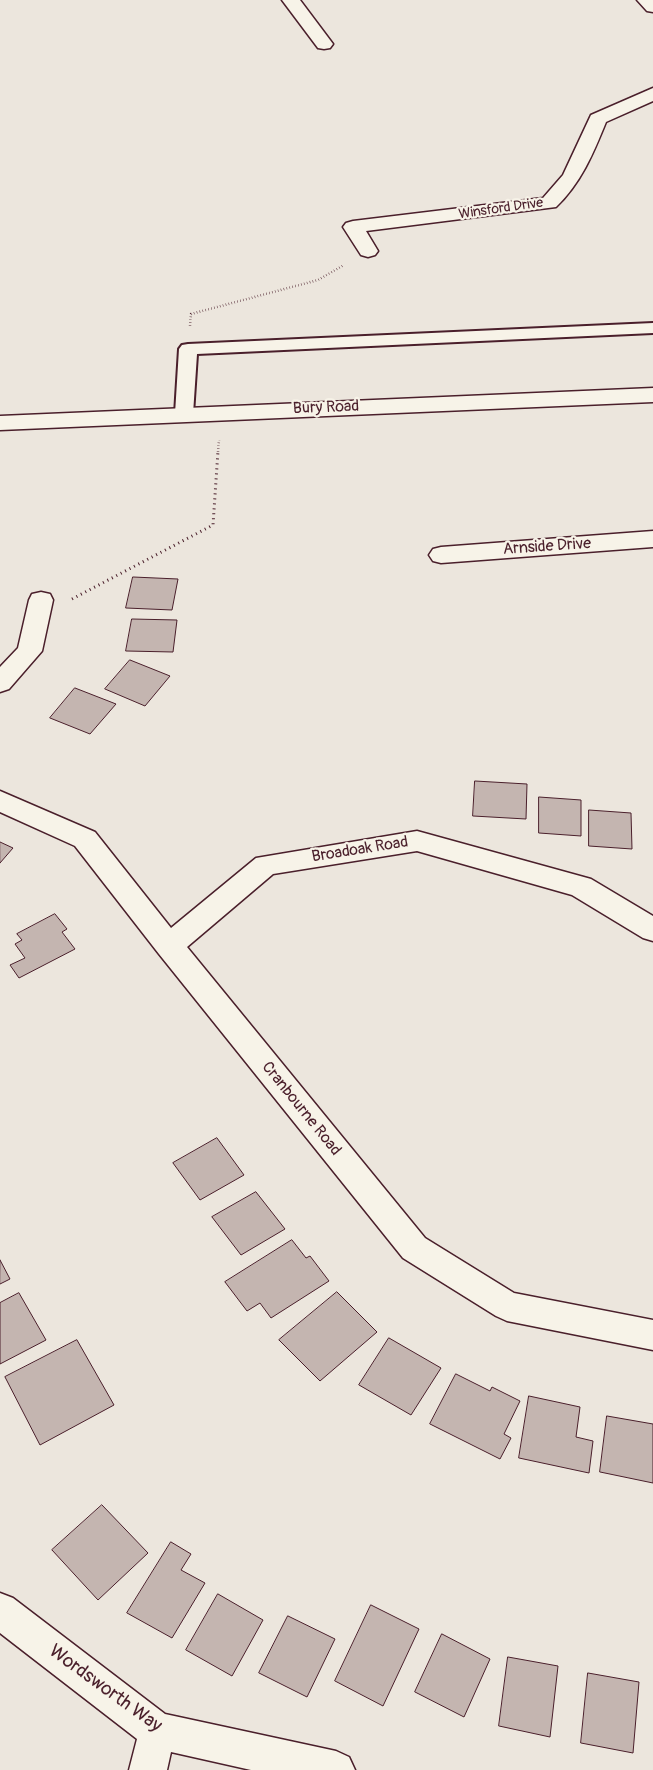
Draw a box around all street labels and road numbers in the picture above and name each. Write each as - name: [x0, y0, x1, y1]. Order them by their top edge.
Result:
- street label: Winsford Drive: [458, 195, 544, 223]
- street label: Bury Road: [293, 397, 359, 419]
- street label: Arnside Drive: [502, 534, 592, 560]
- street label: Broadoak Road: [310, 833, 410, 867]
- street label: Cranbourne Road: [257, 1058, 345, 1160]
- street label: Wordsworth Way: [44, 1640, 166, 1738]

